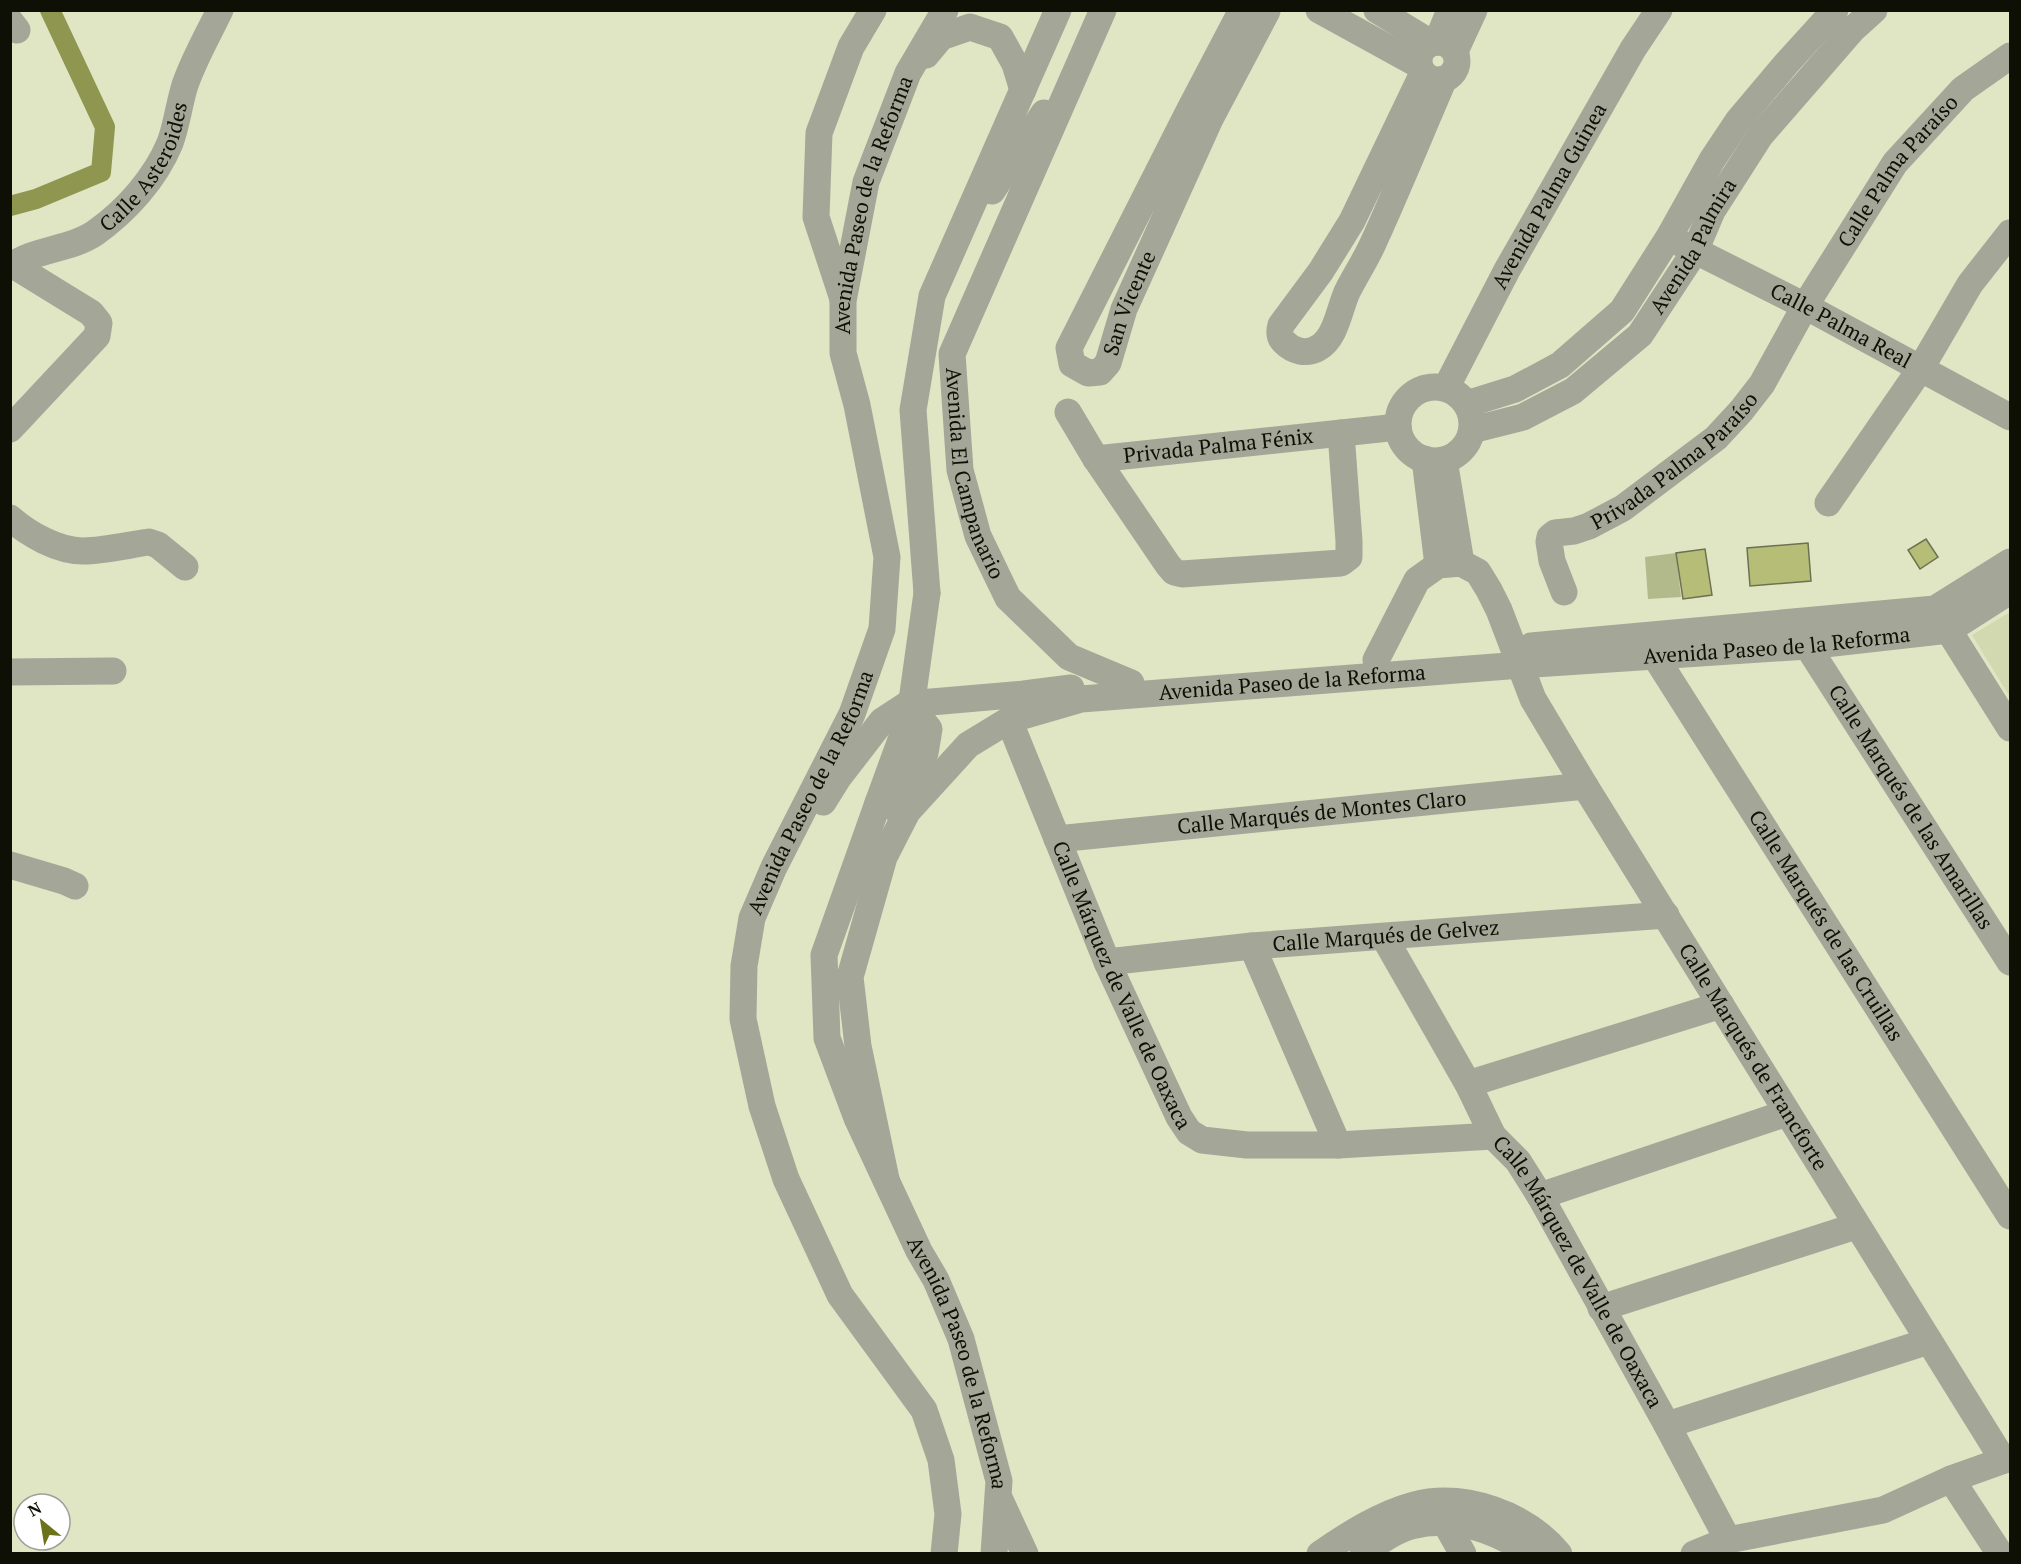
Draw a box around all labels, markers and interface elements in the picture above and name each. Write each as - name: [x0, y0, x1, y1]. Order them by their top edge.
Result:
- street label: Avenida Paseo de la Reforma: [828, 71, 919, 335]
- street label: Calle Palma Paraíso: [1831, 88, 1964, 252]
- street label: Avenida Palma Guinea: [1485, 97, 1613, 293]
- street label: Calle Asteroides: [93, 99, 193, 238]
- street label: Avenida Palmira: [1642, 172, 1743, 319]
- street label: San Vicente: [1096, 246, 1162, 359]
- street label: Calle Palma Real: [1766, 276, 1917, 374]
- street label: Avenida El Campanario: [940, 367, 1012, 583]
- street label: Privada Palma Paraíso: [1586, 386, 1764, 535]
- street label: Privada Palma Fénix: [1122, 421, 1315, 469]
- street label: Avenida Paseo de la Reforma: [1642, 619, 1912, 670]
- street label: Avenida Paseo de la Reforma: [1158, 657, 1427, 706]
- street label: Avenida Paseo de la Reforma: [740, 666, 879, 919]
- street label: Calle Marqués de las Amarillas: [1823, 679, 2000, 935]
- street label: Calle Marqués de Montes Claro: [1176, 783, 1467, 840]
- street label: Calle Marqués de las Cruillas: [1743, 804, 1911, 1046]
- street label: Calle Márquez de Valle de Oaxaca: [1046, 837, 1198, 1135]
- street label: Calle Marqués de Gelvez: [1271, 913, 1500, 957]
- street label: Calle Marqués de Francforte: [1673, 938, 1835, 1175]
- street label: Calle Márquez de Valle de Oaxaca: [1487, 1129, 1670, 1413]
- street label: Avenida Paseo de la Reforma: [901, 1232, 1014, 1491]
- north arrow: [12, 1492, 72, 1552]
- text: N: [24, 1496, 45, 1522]

